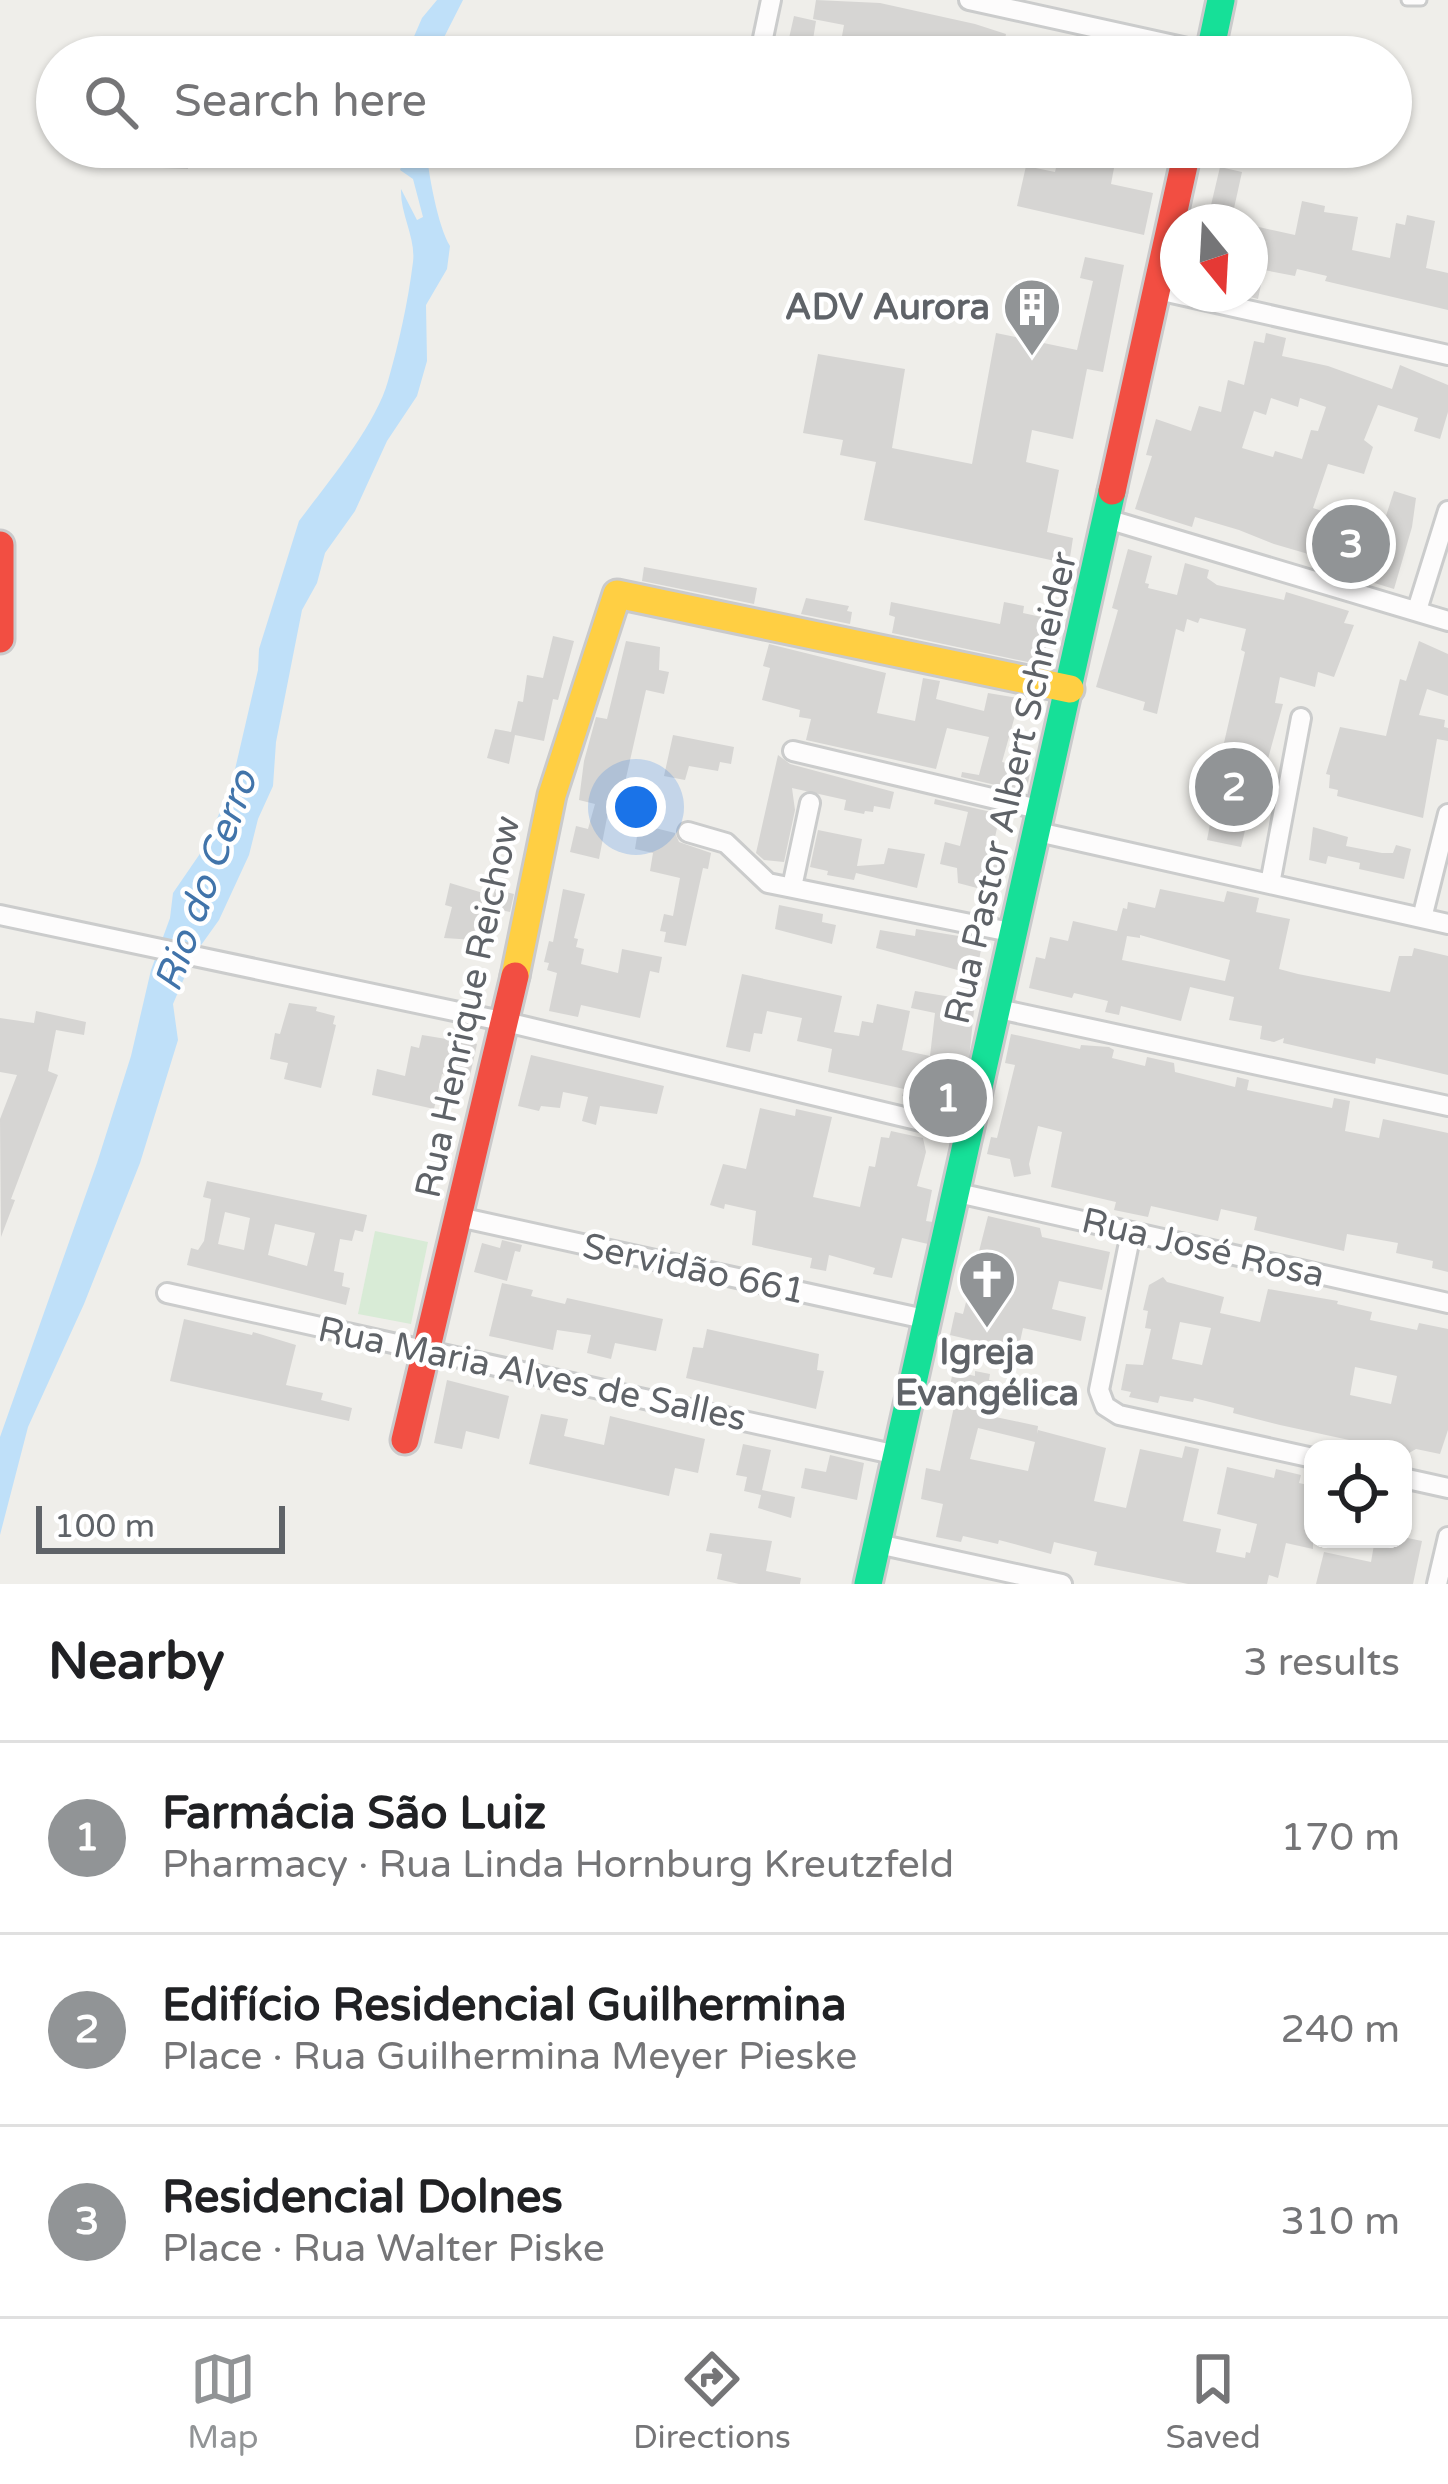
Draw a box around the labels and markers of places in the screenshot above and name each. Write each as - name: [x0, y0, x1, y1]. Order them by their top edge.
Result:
- building icon: ADV Aurora: [1001, 276, 1063, 358]
- place label: ADV Aurora: [785, 286, 990, 329]
- pin: 3: [1312, 499, 1390, 589]
- pin: 2: [1195, 742, 1273, 832]
- pin: 1: [909, 1053, 987, 1143]
- church icon: Igreja Evangélica: [956, 1248, 1018, 1330]
- place label: Igreja Evangélica: [895, 1331, 1079, 1415]

